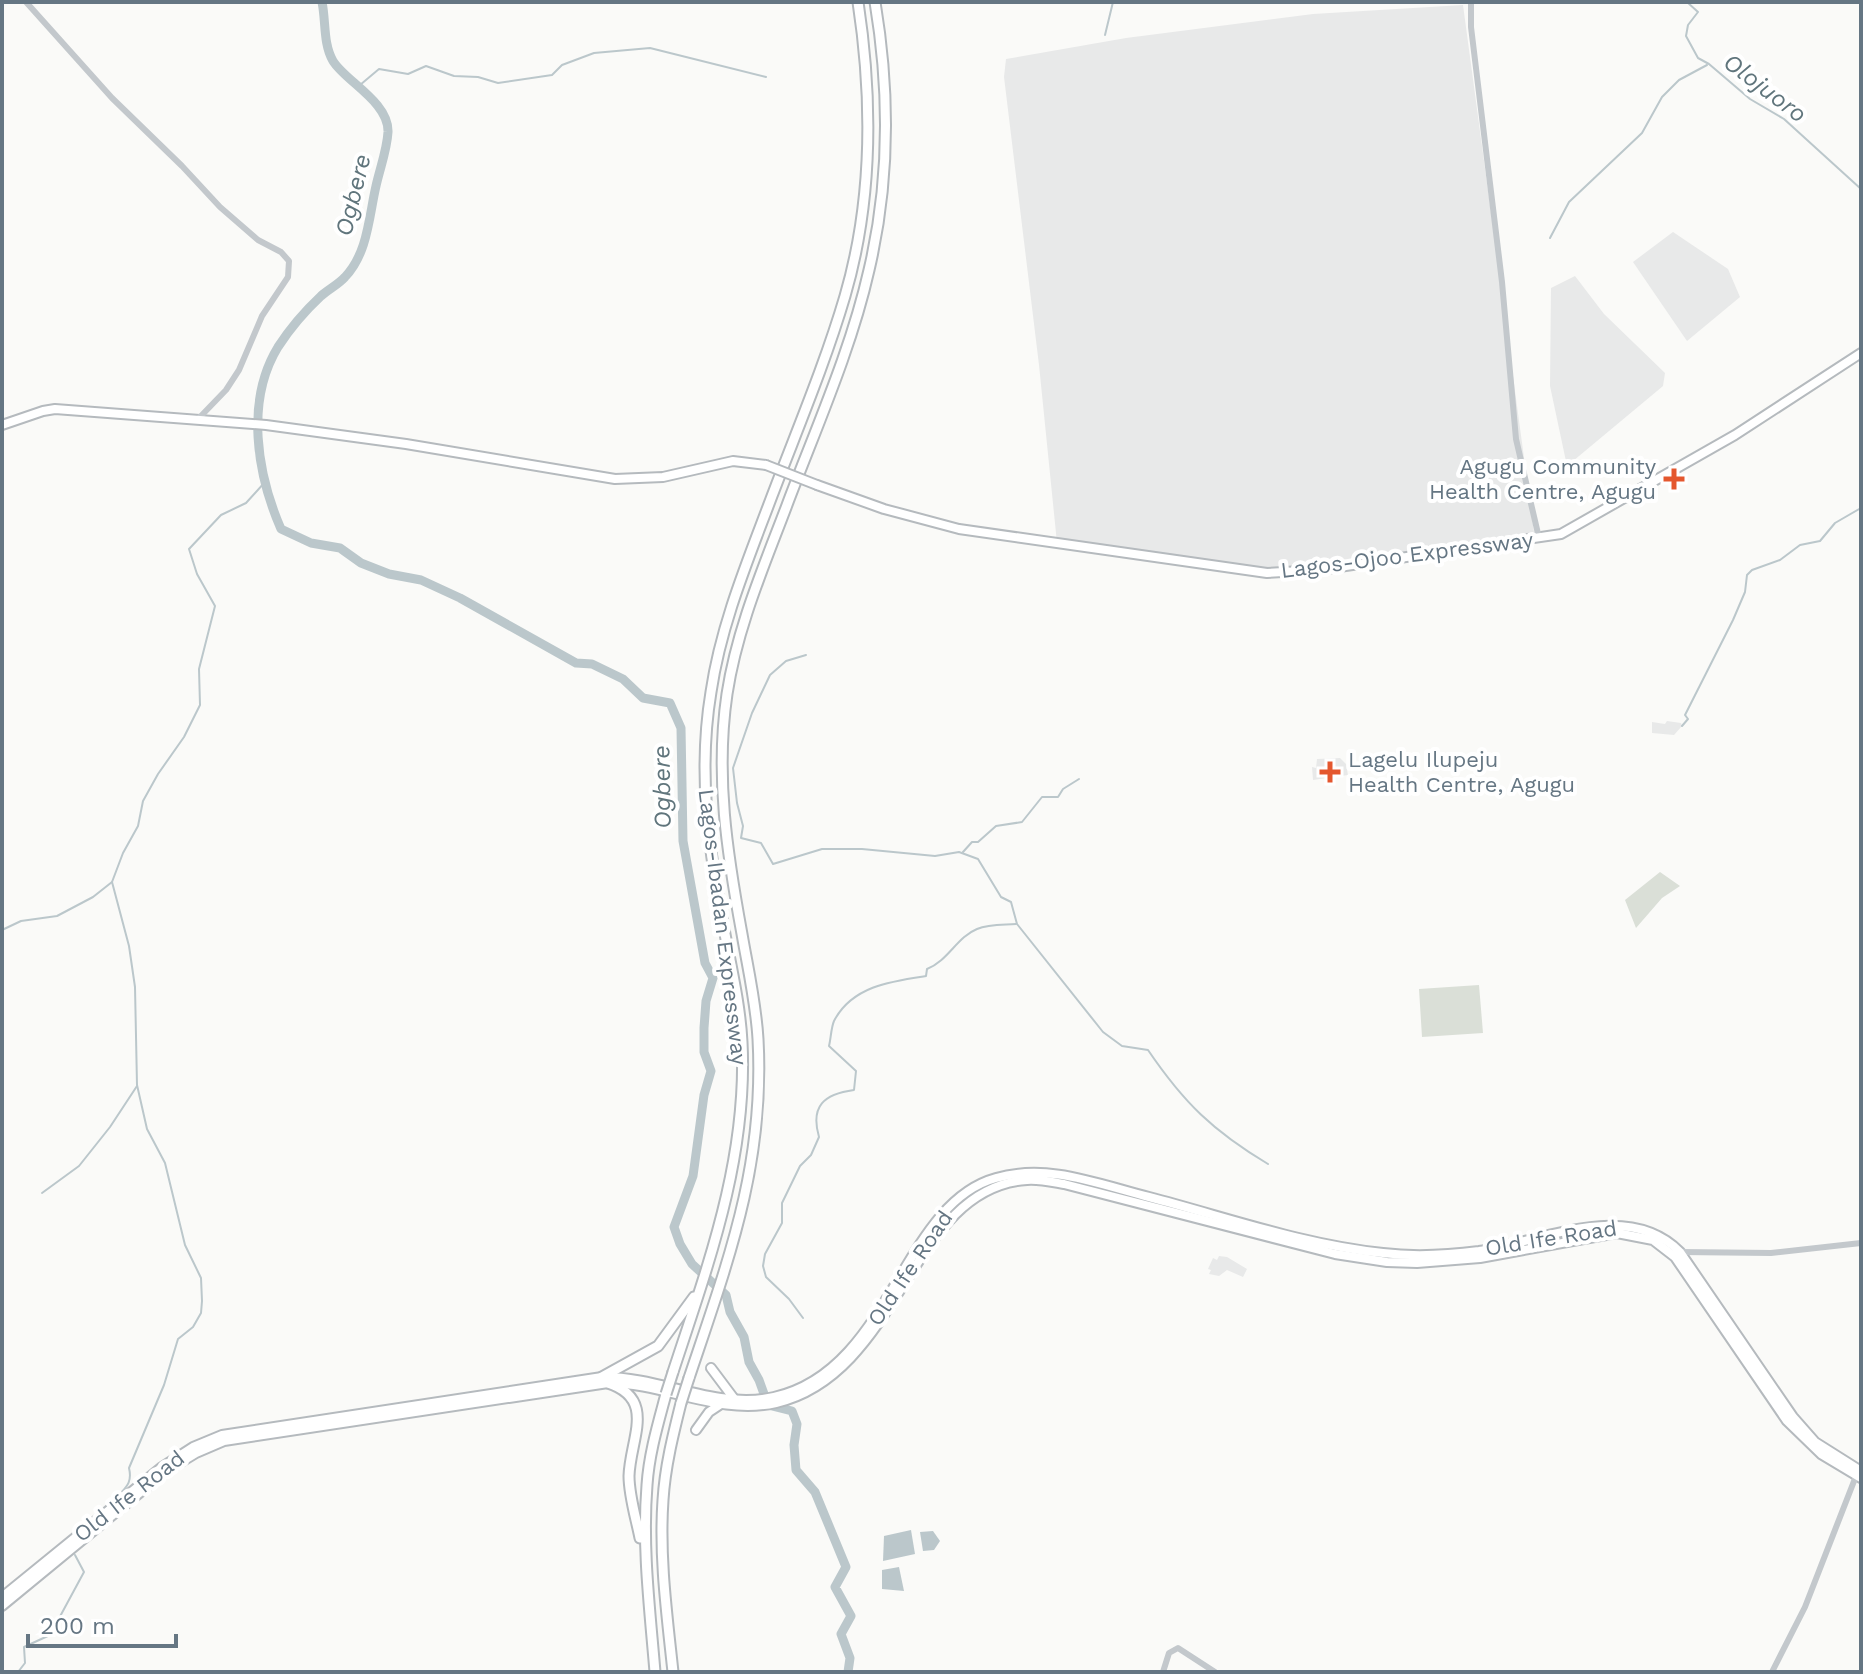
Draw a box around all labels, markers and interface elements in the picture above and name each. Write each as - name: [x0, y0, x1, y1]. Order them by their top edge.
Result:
- water label: Olojuoro: [1718, 48, 1812, 128]
- water label: Ogbere: [329, 151, 377, 239]
- place label: Agugu Community Health Centre, Agugu: [1429, 454, 1657, 504]
- marker: Agugu Community Health Centre, Agugu: [1663, 468, 1685, 490]
- street label: Lagos-Ojoo Expressway: [1279, 527, 1535, 583]
- water label: Ogbere: [647, 745, 677, 829]
- place label: Lagelu Ilupeju Health Centre, Agugu: [1348, 747, 1575, 797]
- marker: Lagelu Ilupeju Health Centre, Agugu: [1319, 761, 1341, 783]
- street label: Lagos-Ibadan Expressway: [694, 787, 752, 1067]
- street label: Old Ife Road: [862, 1206, 958, 1330]
- street label: Old Ife Road: [1483, 1215, 1619, 1261]
- street label: Old Ife Road: [69, 1445, 189, 1547]
- scale bar: [28, 1598, 176, 1648]
- text: 200 m: [40, 1612, 115, 1640]

